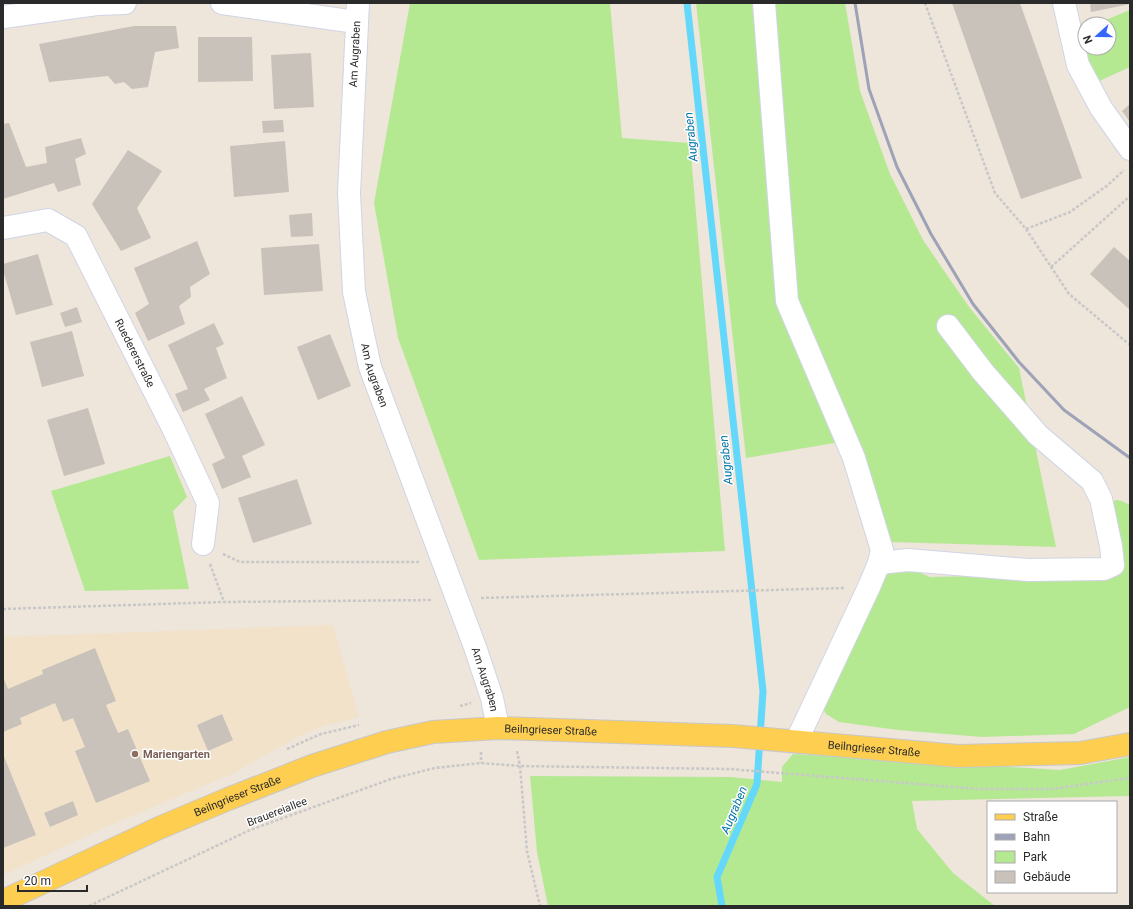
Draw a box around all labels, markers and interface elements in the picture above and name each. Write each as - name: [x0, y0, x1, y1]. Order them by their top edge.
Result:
- north arrow: [1077, 16, 1117, 56]
- street label: Am Augraben: [347, 20, 363, 88]
- text: N: [1081, 33, 1096, 45]
- water label: Augraben: [681, 112, 701, 163]
- street label: Ruedererstraße: [112, 316, 158, 390]
- street label: Am Augraben: [359, 342, 391, 409]
- water label: Augraben: [716, 435, 736, 486]
- street label: Am Augraben: [469, 646, 501, 712]
- street label: Beilngrieser Straße: [504, 722, 597, 738]
- street label: Beilngrieser Straße: [827, 738, 921, 759]
- place label: Mariengarten: [143, 748, 210, 761]
- marker: Mariengarten: [130, 749, 140, 759]
- street label: Beilngrieser Straße: [192, 772, 283, 819]
- water label: Augraben: [717, 784, 750, 837]
- street label: Brauereiallee: [245, 795, 309, 829]
- legend: [987, 801, 1117, 893]
- text: Straße: [1023, 810, 1058, 824]
- text: Bahn: [1023, 830, 1050, 844]
- text: Park: [1023, 850, 1048, 864]
- scale bar: [18, 867, 87, 893]
- text: Gebäude: [1023, 870, 1071, 884]
- text: 20 m: [24, 874, 51, 888]

